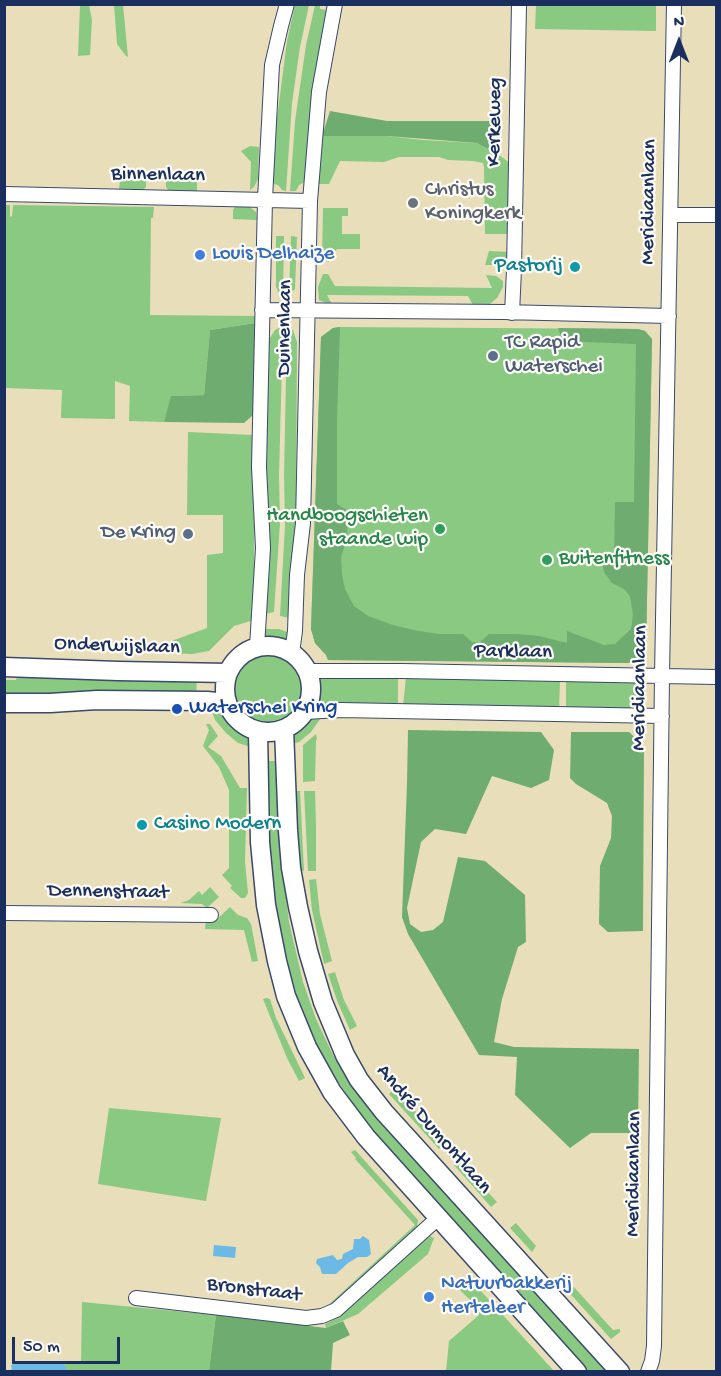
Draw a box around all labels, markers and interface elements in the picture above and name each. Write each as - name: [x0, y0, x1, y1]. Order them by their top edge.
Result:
- north arrow: [649, 12, 709, 72]
- text: N: [674, 14, 684, 33]
- street label: Kerkeweg: [483, 77, 509, 167]
- street label: Meridiaanlaan: [636, 139, 664, 265]
- street label: Binnenlaan: [111, 163, 205, 189]
- place label: Christus Koningkerk: [425, 178, 521, 228]
- marker: Christus Koningkerk: [406, 196, 420, 210]
- place label: Louis Delhaize: [212, 242, 334, 268]
- marker: Louis Delhaize: [193, 248, 207, 262]
- place label: Pastorij: [494, 254, 563, 280]
- marker: Pastorij: [568, 260, 582, 274]
- street label: Duinenlaan: [273, 279, 299, 377]
- place label: TC Rapid Waterschei: [505, 331, 603, 381]
- marker: TC Rapid Waterschei: [486, 349, 500, 363]
- place label: Handboogschieten staande wip: [266, 504, 428, 554]
- place label: De Kring: [101, 521, 176, 547]
- marker: Handboogschieten staande wip: [433, 522, 447, 536]
- marker: De Kring: [181, 527, 195, 541]
- place label: Buitenfitness: [559, 547, 669, 573]
- marker: Buitenfitness: [540, 553, 554, 567]
- street label: Meridiaanlaan: [627, 625, 655, 751]
- street label: Onderwijslaan: [54, 632, 180, 662]
- street label: Parklaan: [474, 640, 552, 666]
- place label: Waterschei Kring: [189, 696, 337, 722]
- marker: Waterschei Kring: [170, 702, 184, 716]
- place label: Casino Modern: [154, 812, 281, 838]
- marker: Casino Modern: [135, 818, 149, 832]
- street label: Dennenstraat: [47, 879, 169, 907]
- street label: André Dumontlaan: [370, 1060, 496, 1200]
- street label: Meridiaanlaan: [621, 1111, 649, 1237]
- place label: Natuurbakkerij Herteleer: [441, 1272, 572, 1322]
- street label: Bronstraat: [205, 1273, 303, 1309]
- marker: Natuurbakkerij Herteleer: [422, 1290, 436, 1304]
- scale bar: [15, 1325, 123, 1363]
- text: 50 m: [23, 1337, 60, 1358]

